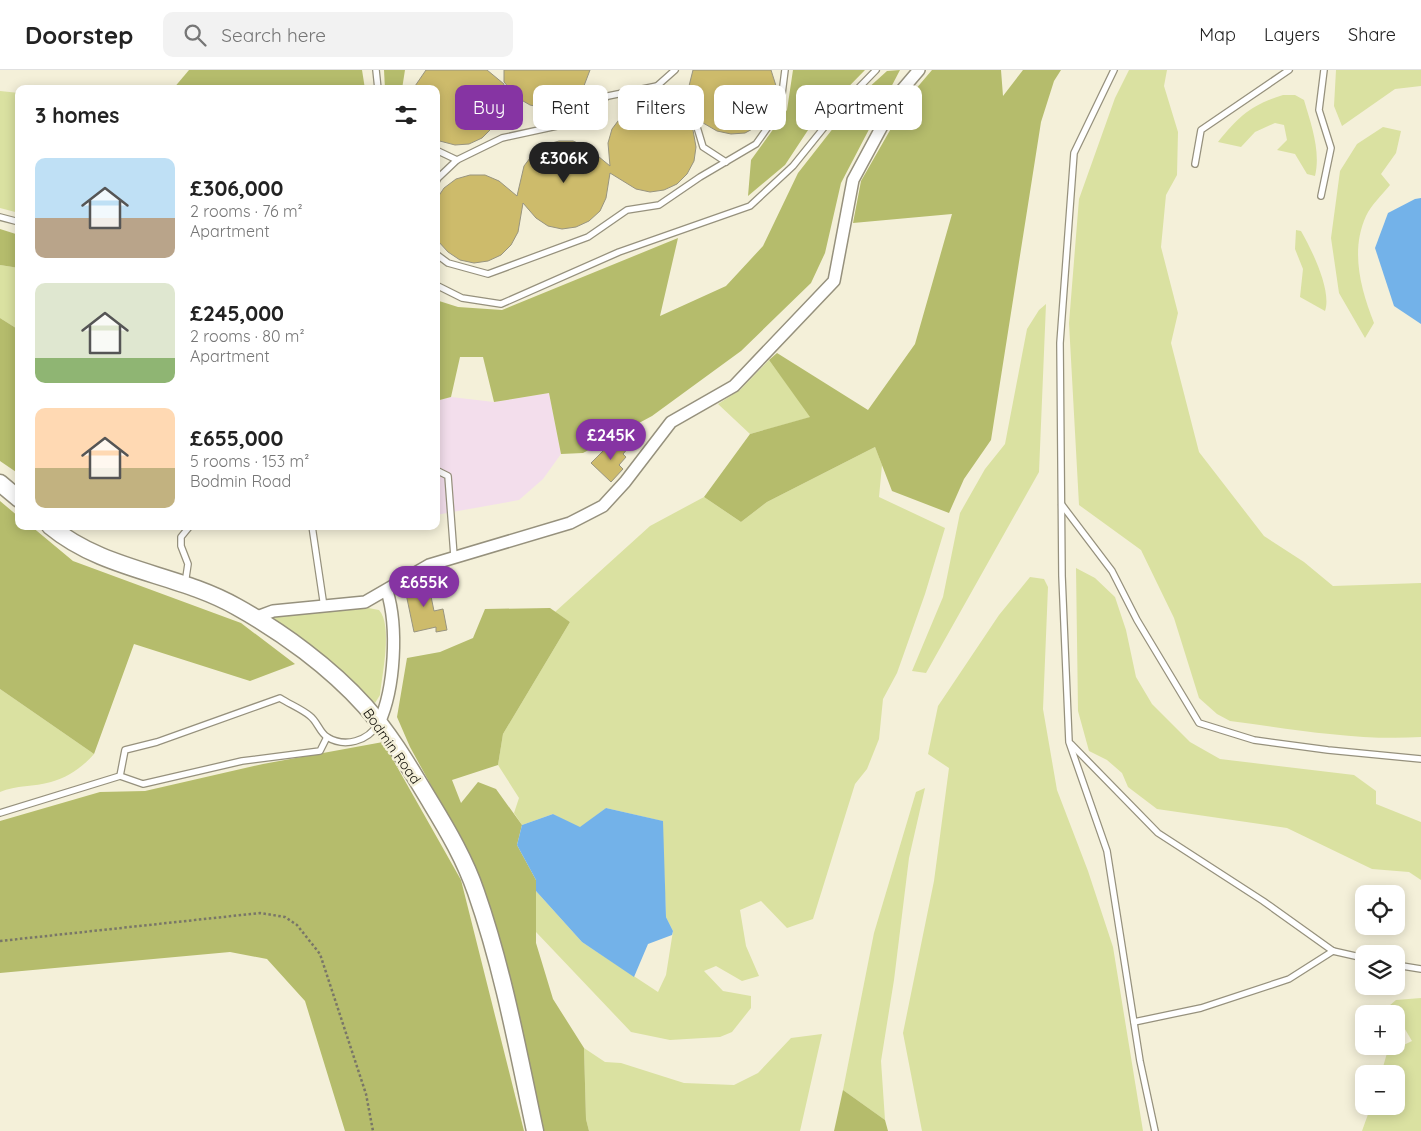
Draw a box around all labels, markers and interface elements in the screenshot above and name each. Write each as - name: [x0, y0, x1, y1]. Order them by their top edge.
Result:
- search box: [163, 12, 513, 57]
- text: Doorstep: [25, 20, 133, 50]
- icon: search: [181, 21, 209, 49]
- text: Search here: [221, 23, 326, 47]
- text: Map: [1199, 23, 1236, 46]
- text: Layers: [1264, 23, 1320, 46]
- text: Share: [1348, 23, 1396, 46]
- chip: Buy: [455, 85, 523, 130]
- chip: Rent: [533, 85, 608, 130]
- chip: Filters: [618, 85, 704, 130]
- chip: New: [714, 85, 786, 130]
- chip: Apartment: [796, 85, 922, 130]
- icon: filters: [392, 101, 420, 129]
- text: 3 homes: [35, 102, 119, 128]
- pin: £306K: [529, 142, 599, 184]
- text: £306K: [540, 148, 588, 168]
- text: £306,000: [190, 175, 283, 201]
- icon: home: [75, 178, 135, 238]
- text: 2 rooms · 76 m²: [190, 201, 303, 221]
- text: Apartment: [190, 221, 270, 241]
- text: £245,000: [190, 300, 284, 326]
- icon: home: [75, 303, 135, 363]
- text: 2 rooms · 80 m²: [190, 326, 305, 346]
- text: Apartment: [190, 346, 270, 366]
- pin: £245K: [576, 418, 646, 461]
- text: £655,000: [190, 425, 283, 451]
- text: £245K: [587, 425, 635, 445]
- icon: home: [75, 428, 135, 488]
- text: 5 rooms · 153 m²: [190, 451, 309, 471]
- text: Bodmin Road: [190, 471, 291, 491]
- pin: £655K: [389, 566, 459, 608]
- text: £655K: [400, 572, 448, 592]
- street label: Bodmin Road: [359, 705, 425, 787]
- map controls: [1355, 885, 1405, 1115]
- button: locate: [1355, 885, 1405, 935]
- button: layers: [1355, 945, 1405, 995]
- button: +: [1355, 1005, 1405, 1055]
- button: −: [1355, 1065, 1405, 1115]

